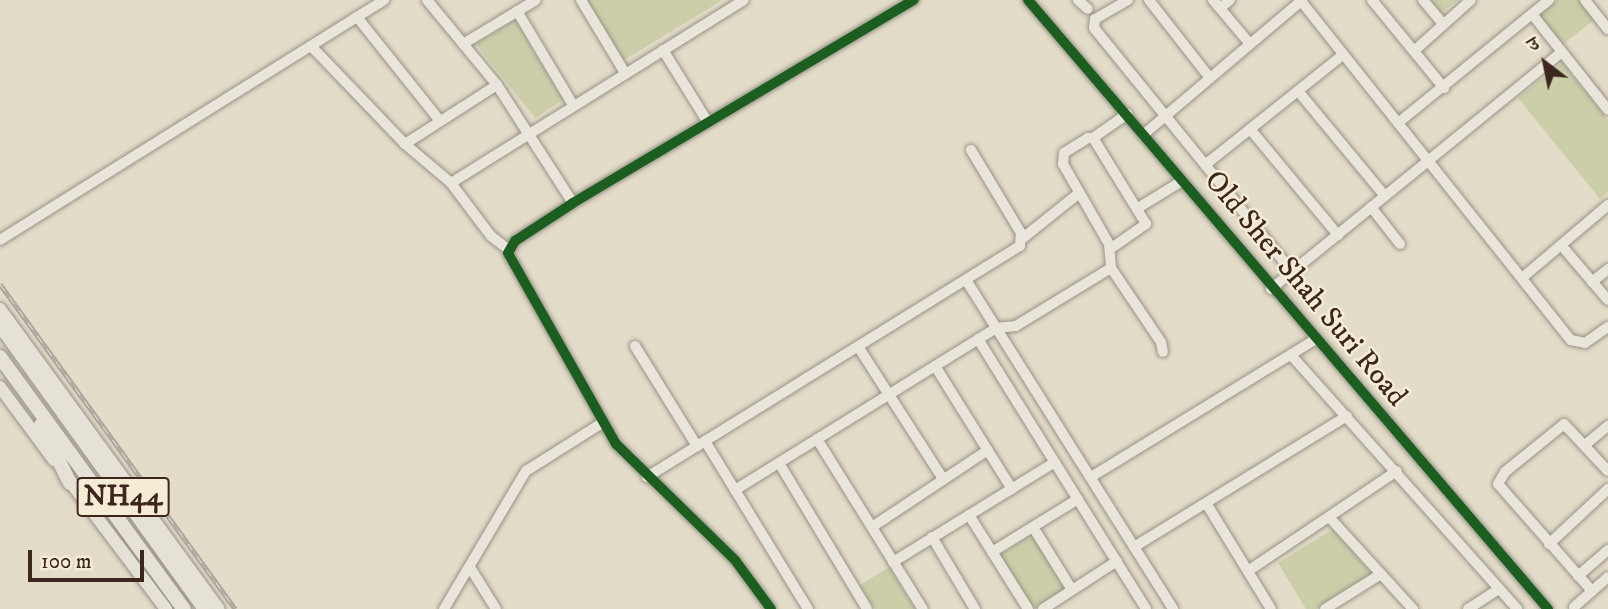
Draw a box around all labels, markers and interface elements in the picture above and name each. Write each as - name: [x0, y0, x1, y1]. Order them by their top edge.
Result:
- north arrow: [1510, 28, 1580, 98]
- text: उ: [1523, 32, 1544, 57]
- street label: Old Sher Shah Suri Road: [1196, 164, 1414, 414]
- road number: NH44: [76, 472, 170, 522]
- scale bar: [32, 536, 147, 580]
- text: 100 m: [41, 549, 92, 575]

